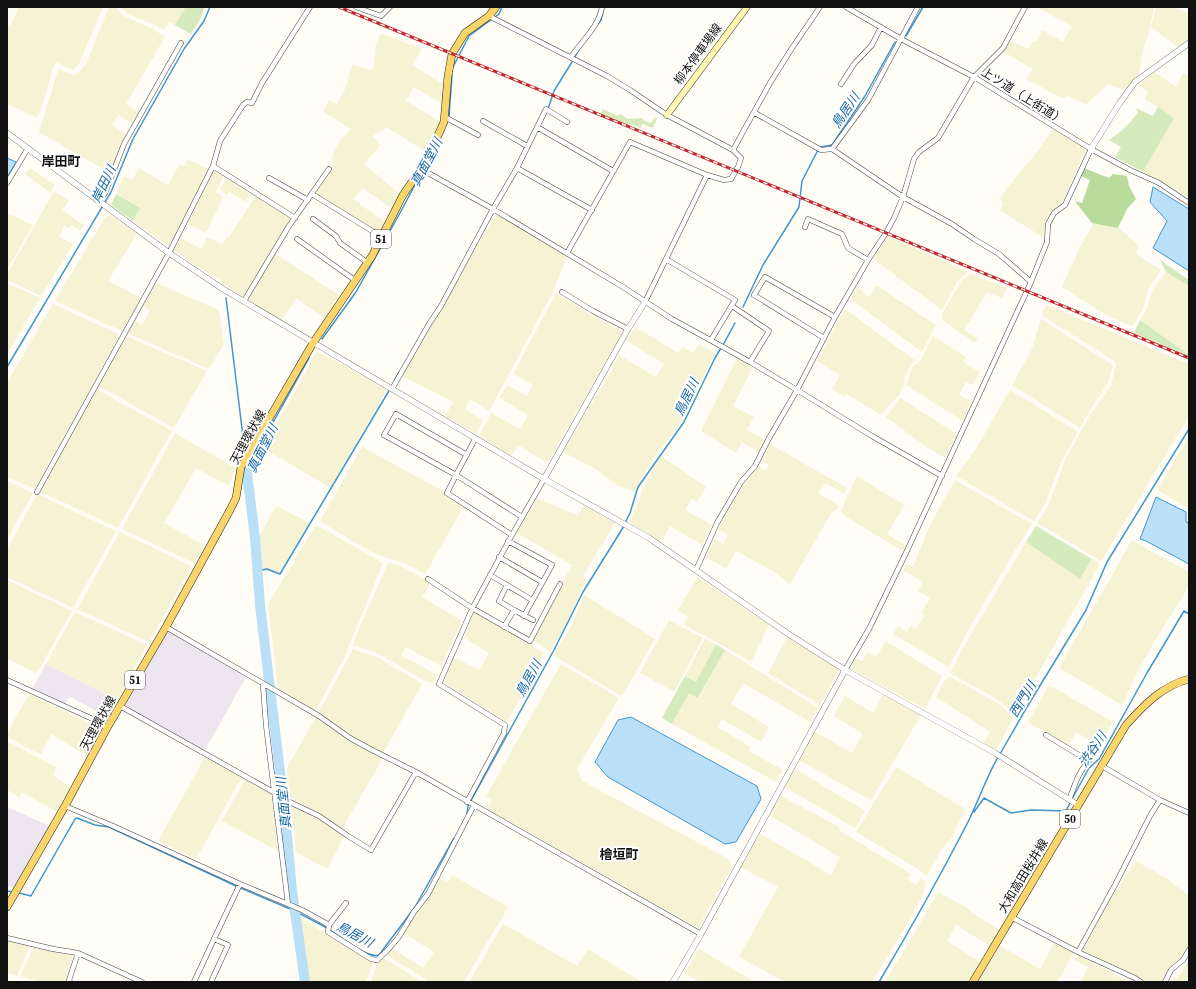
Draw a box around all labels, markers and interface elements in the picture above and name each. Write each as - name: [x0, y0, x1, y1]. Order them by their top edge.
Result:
- street label: 柳本停車場線: [670, 20, 726, 88]
- street label: 上ツ道（上街道）: [978, 64, 1068, 128]
- water label: 鳥居川: [827, 88, 864, 131]
- water label: 真面堂川: [407, 134, 447, 189]
- district label: 岸田町: [41, 153, 81, 170]
- water label: 岸田川: [87, 161, 121, 205]
- road number: 51: [371, 230, 391, 248]
- water label: 鳥居川: [670, 374, 704, 418]
- street label: 天理環状線: [226, 407, 270, 467]
- water label: 真面堂川: [243, 419, 283, 475]
- water label: 鳥居川: [512, 655, 546, 699]
- road number: 51: [125, 671, 145, 689]
- water label: 西門川: [1005, 676, 1041, 720]
- street label: 天理環状線: [76, 693, 120, 753]
- water label: 渋谷川: [1074, 727, 1111, 770]
- water label: 真面堂川: [272, 774, 295, 830]
- road number: 50: [1060, 810, 1080, 828]
- street label: 大和高田桜井線: [995, 836, 1051, 916]
- district label: 檜垣町: [599, 846, 639, 863]
- water label: 鳥居川: [334, 918, 378, 952]

